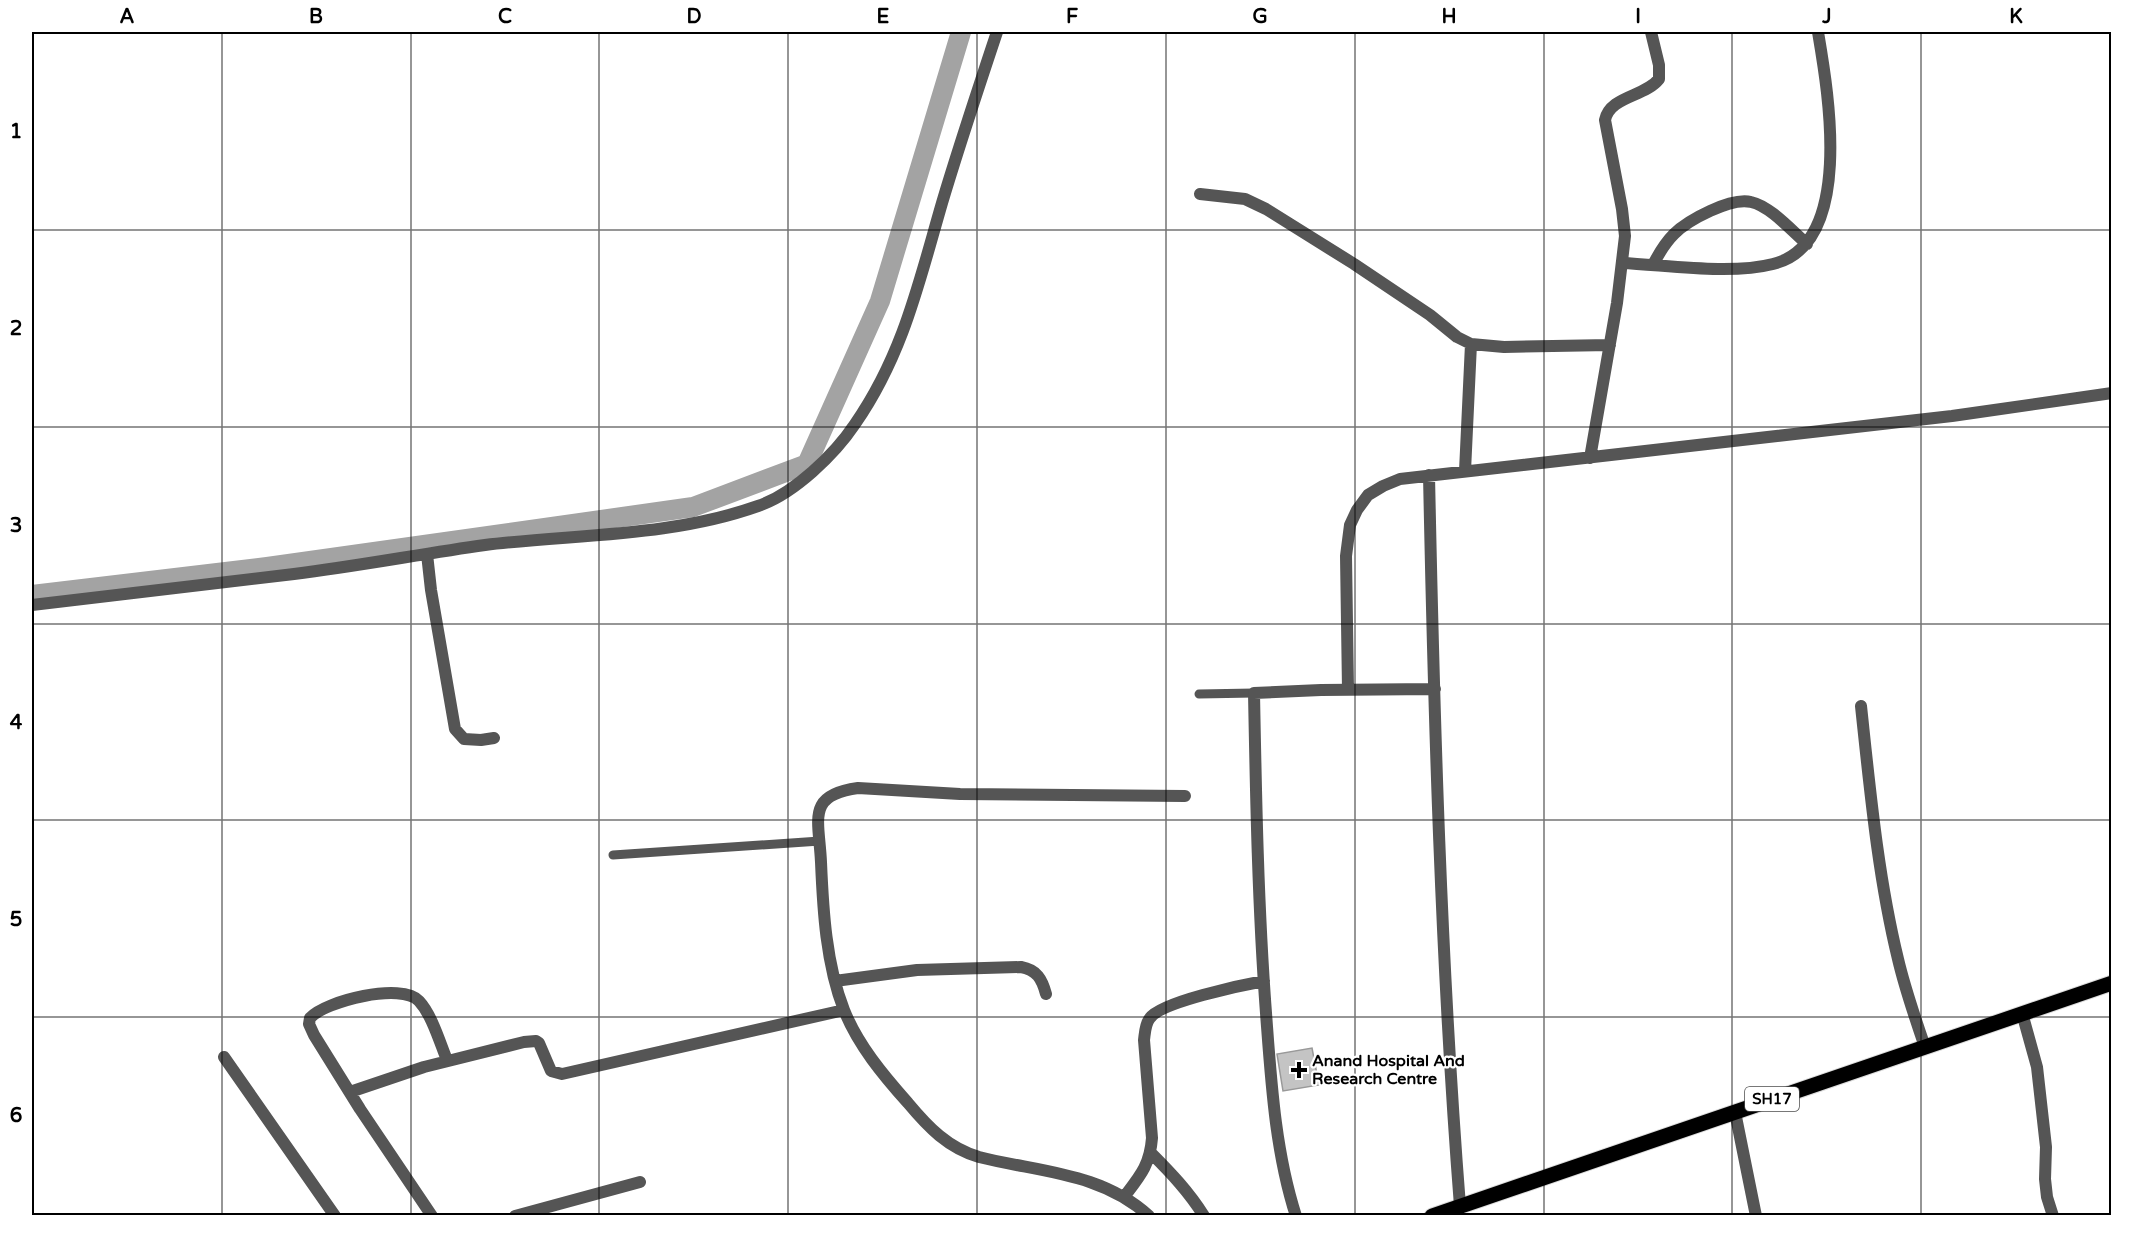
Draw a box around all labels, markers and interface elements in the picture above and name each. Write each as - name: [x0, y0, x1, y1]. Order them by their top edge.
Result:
- text: A: [120, 5, 135, 29]
- text: B: [309, 5, 323, 29]
- text: C: [498, 5, 512, 29]
- text: D: [686, 5, 702, 29]
- text: E: [877, 5, 890, 29]
- text: F: [1066, 5, 1078, 29]
- text: G: [1252, 5, 1268, 29]
- text: H: [1441, 5, 1457, 29]
- text: I: [1635, 5, 1641, 29]
- text: J: [1821, 5, 1832, 29]
- text: K: [2009, 5, 2023, 29]
- text: 1: [10, 120, 22, 144]
- text: 2: [10, 317, 22, 341]
- text: 3: [10, 514, 22, 538]
- text: 4: [10, 711, 23, 735]
- text: 5: [10, 908, 22, 932]
- place label: Anand Hospital And Research Centre: [1312, 1051, 1465, 1089]
- marker: Anand Hospital And Research Centre: [1290, 1061, 1308, 1079]
- road number: SH17: [1745, 1087, 1799, 1111]
- text: 6: [10, 1104, 22, 1128]

